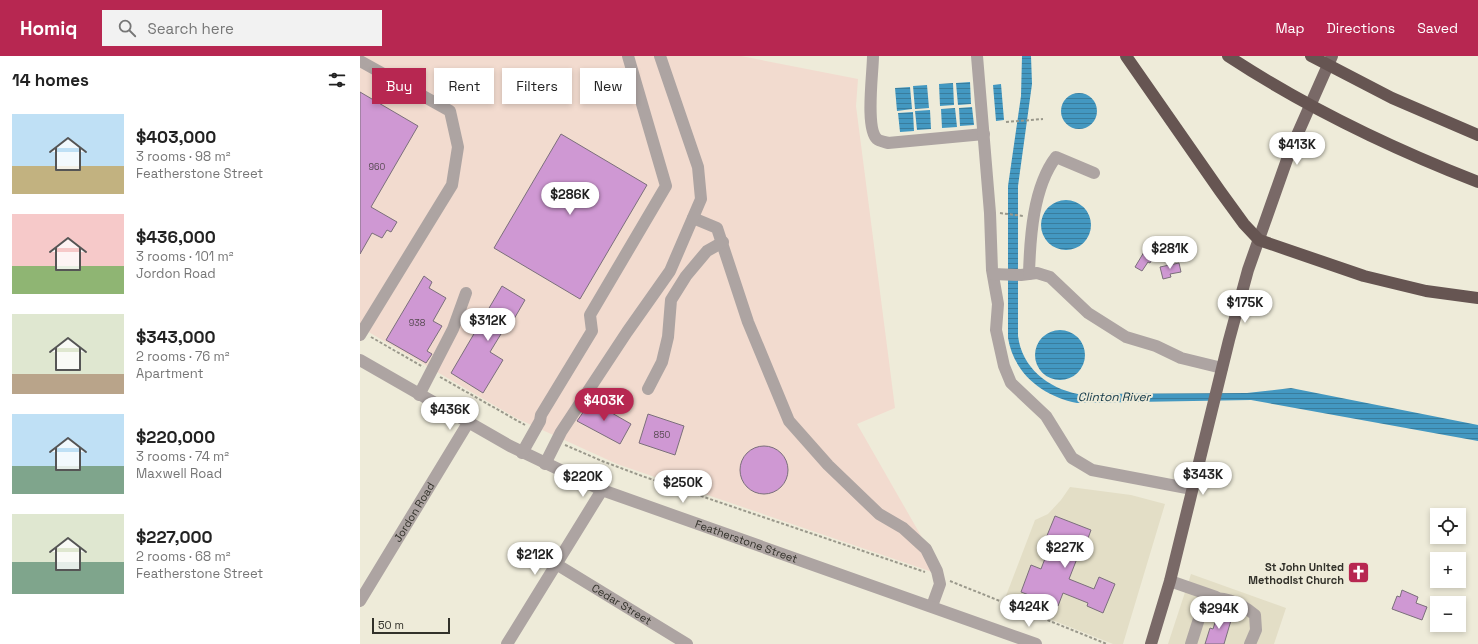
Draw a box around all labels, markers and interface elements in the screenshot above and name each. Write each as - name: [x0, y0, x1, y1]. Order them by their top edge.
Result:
- search box: [102, 10, 382, 46]
- text: Homiq: [20, 16, 78, 41]
- icon: search: [116, 17, 138, 39]
- text: Search here: [148, 19, 234, 38]
- text: Map: [1275, 19, 1305, 37]
- text: Directions: [1327, 19, 1395, 37]
- text: Saved: [1417, 19, 1458, 37]
- chip: Buy: [372, 68, 426, 104]
- chip: Rent: [434, 68, 494, 104]
- chip: Filters: [502, 68, 572, 104]
- chip: New: [580, 68, 636, 104]
- text: 14 homes: [12, 69, 89, 91]
- icon: filters: [326, 69, 348, 91]
- text: $403,000: [136, 126, 216, 148]
- icon: home: [44, 130, 92, 178]
- pin: $413K: [1269, 132, 1325, 166]
- text: $413K: [1278, 136, 1316, 153]
- text: 3 rooms · 98 m²: [136, 148, 230, 165]
- house number: 960: [369, 161, 386, 173]
- text: Featherstone Street: [136, 165, 263, 182]
- pin: $286K: [542, 182, 598, 216]
- text: $286K: [550, 186, 590, 203]
- text: $436,000: [136, 226, 216, 248]
- icon: home: [44, 230, 92, 278]
- pin: $281K: [1142, 236, 1198, 270]
- text: $281K: [1151, 240, 1189, 257]
- text: 3 rooms · 101 m²: [136, 248, 234, 265]
- text: Jordon Road: [136, 265, 216, 282]
- pin: $175K: [1217, 290, 1273, 324]
- text: $175K: [1227, 294, 1263, 311]
- pin: $312K: [460, 308, 516, 342]
- text: $312K: [469, 312, 507, 329]
- house number: 938: [409, 317, 426, 329]
- text: $343,000: [136, 326, 216, 348]
- icon: home: [44, 330, 92, 378]
- text: 2 rooms · 76 m²: [136, 348, 230, 365]
- text: Apartment: [136, 365, 204, 382]
- pin: $403K: [576, 388, 632, 422]
- water label: Clinton River: [1078, 389, 1152, 405]
- text: $403K: [584, 392, 624, 409]
- pin: $436K: [422, 397, 478, 431]
- text: $436K: [430, 401, 470, 418]
- text: $220,000: [136, 426, 215, 448]
- house number: 850: [654, 429, 671, 441]
- icon: home: [44, 430, 92, 478]
- text: 3 rooms · 74 m²: [136, 448, 229, 465]
- pin: $343K: [1175, 462, 1231, 496]
- pin: $220K: [555, 464, 611, 498]
- text: Maxwell Road: [136, 465, 222, 482]
- text: $343K: [1183, 466, 1223, 483]
- text: $220K: [563, 468, 603, 485]
- pin: $250K: [655, 470, 711, 504]
- text: $250K: [663, 474, 703, 491]
- street label: Jordon Road: [390, 480, 437, 545]
- map controls: [1430, 508, 1466, 632]
- button: locate: [1430, 508, 1466, 544]
- street label: Featherstone Street: [693, 517, 799, 566]
- text: $227,000: [136, 526, 212, 548]
- icon: home: [44, 530, 92, 578]
- pin: $227K: [1037, 535, 1093, 569]
- text: $227K: [1046, 539, 1084, 556]
- pin: $212K: [507, 542, 563, 576]
- text: $212K: [516, 546, 554, 563]
- text: 2 rooms · 68 m²: [136, 548, 230, 565]
- button: +: [1430, 552, 1466, 588]
- place label: St John United Methodist Church: [1248, 560, 1344, 587]
- church icon: St John United Methodist Church: [1346, 560, 1372, 586]
- text: Featherstone Street: [136, 565, 263, 582]
- street label: Cedar Street: [589, 581, 654, 628]
- pin: $424K: [1001, 594, 1057, 628]
- pin: $294K: [1191, 596, 1247, 630]
- button: −: [1430, 596, 1466, 632]
- text: $424K: [1009, 598, 1049, 615]
- text: $294K: [1199, 600, 1239, 617]
- scale bar: [372, 616, 450, 635]
- text: 50 m: [378, 618, 404, 632]

